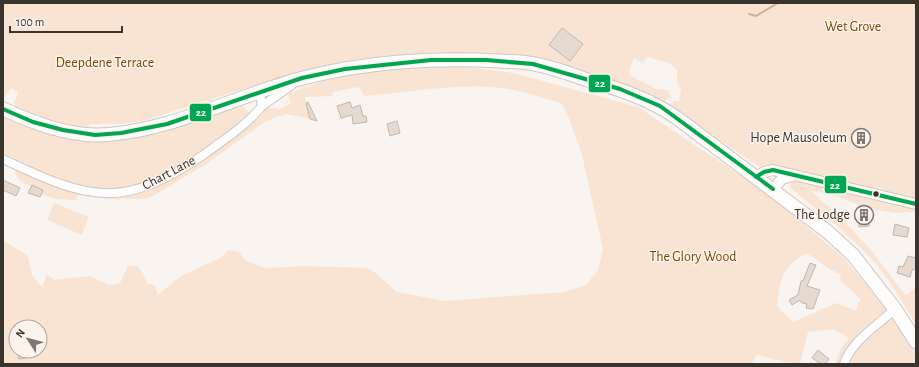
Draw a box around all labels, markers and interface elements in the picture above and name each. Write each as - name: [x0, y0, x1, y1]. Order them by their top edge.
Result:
- scale bar: [10, 8, 122, 34]
- text: 100 m: [16, 16, 44, 28]
- park label: Wet Grove: [825, 20, 881, 34]
- park label: Deepdene Terrace: [56, 56, 154, 70]
- line badge: 22: [588, 74, 611, 93]
- text: 22: [595, 78, 605, 89]
- line badge: 22: [189, 103, 212, 122]
- text: 22: [196, 107, 206, 118]
- building icon: Hope Mausoleum: [850, 127, 872, 149]
- place label: Hope Mausoleum: [750, 131, 847, 145]
- street label: Chart Lane: [140, 153, 198, 193]
- line badge: 22: [824, 175, 847, 194]
- text: 22: [830, 180, 840, 191]
- unlabelled marker: [871, 189, 881, 199]
- building icon: The Lodge: [853, 204, 875, 226]
- place label: The Lodge: [794, 208, 850, 222]
- park label: The Glory Wood: [649, 250, 737, 264]
- north arrow: [8, 319, 48, 359]
- text: N: [14, 327, 27, 340]

